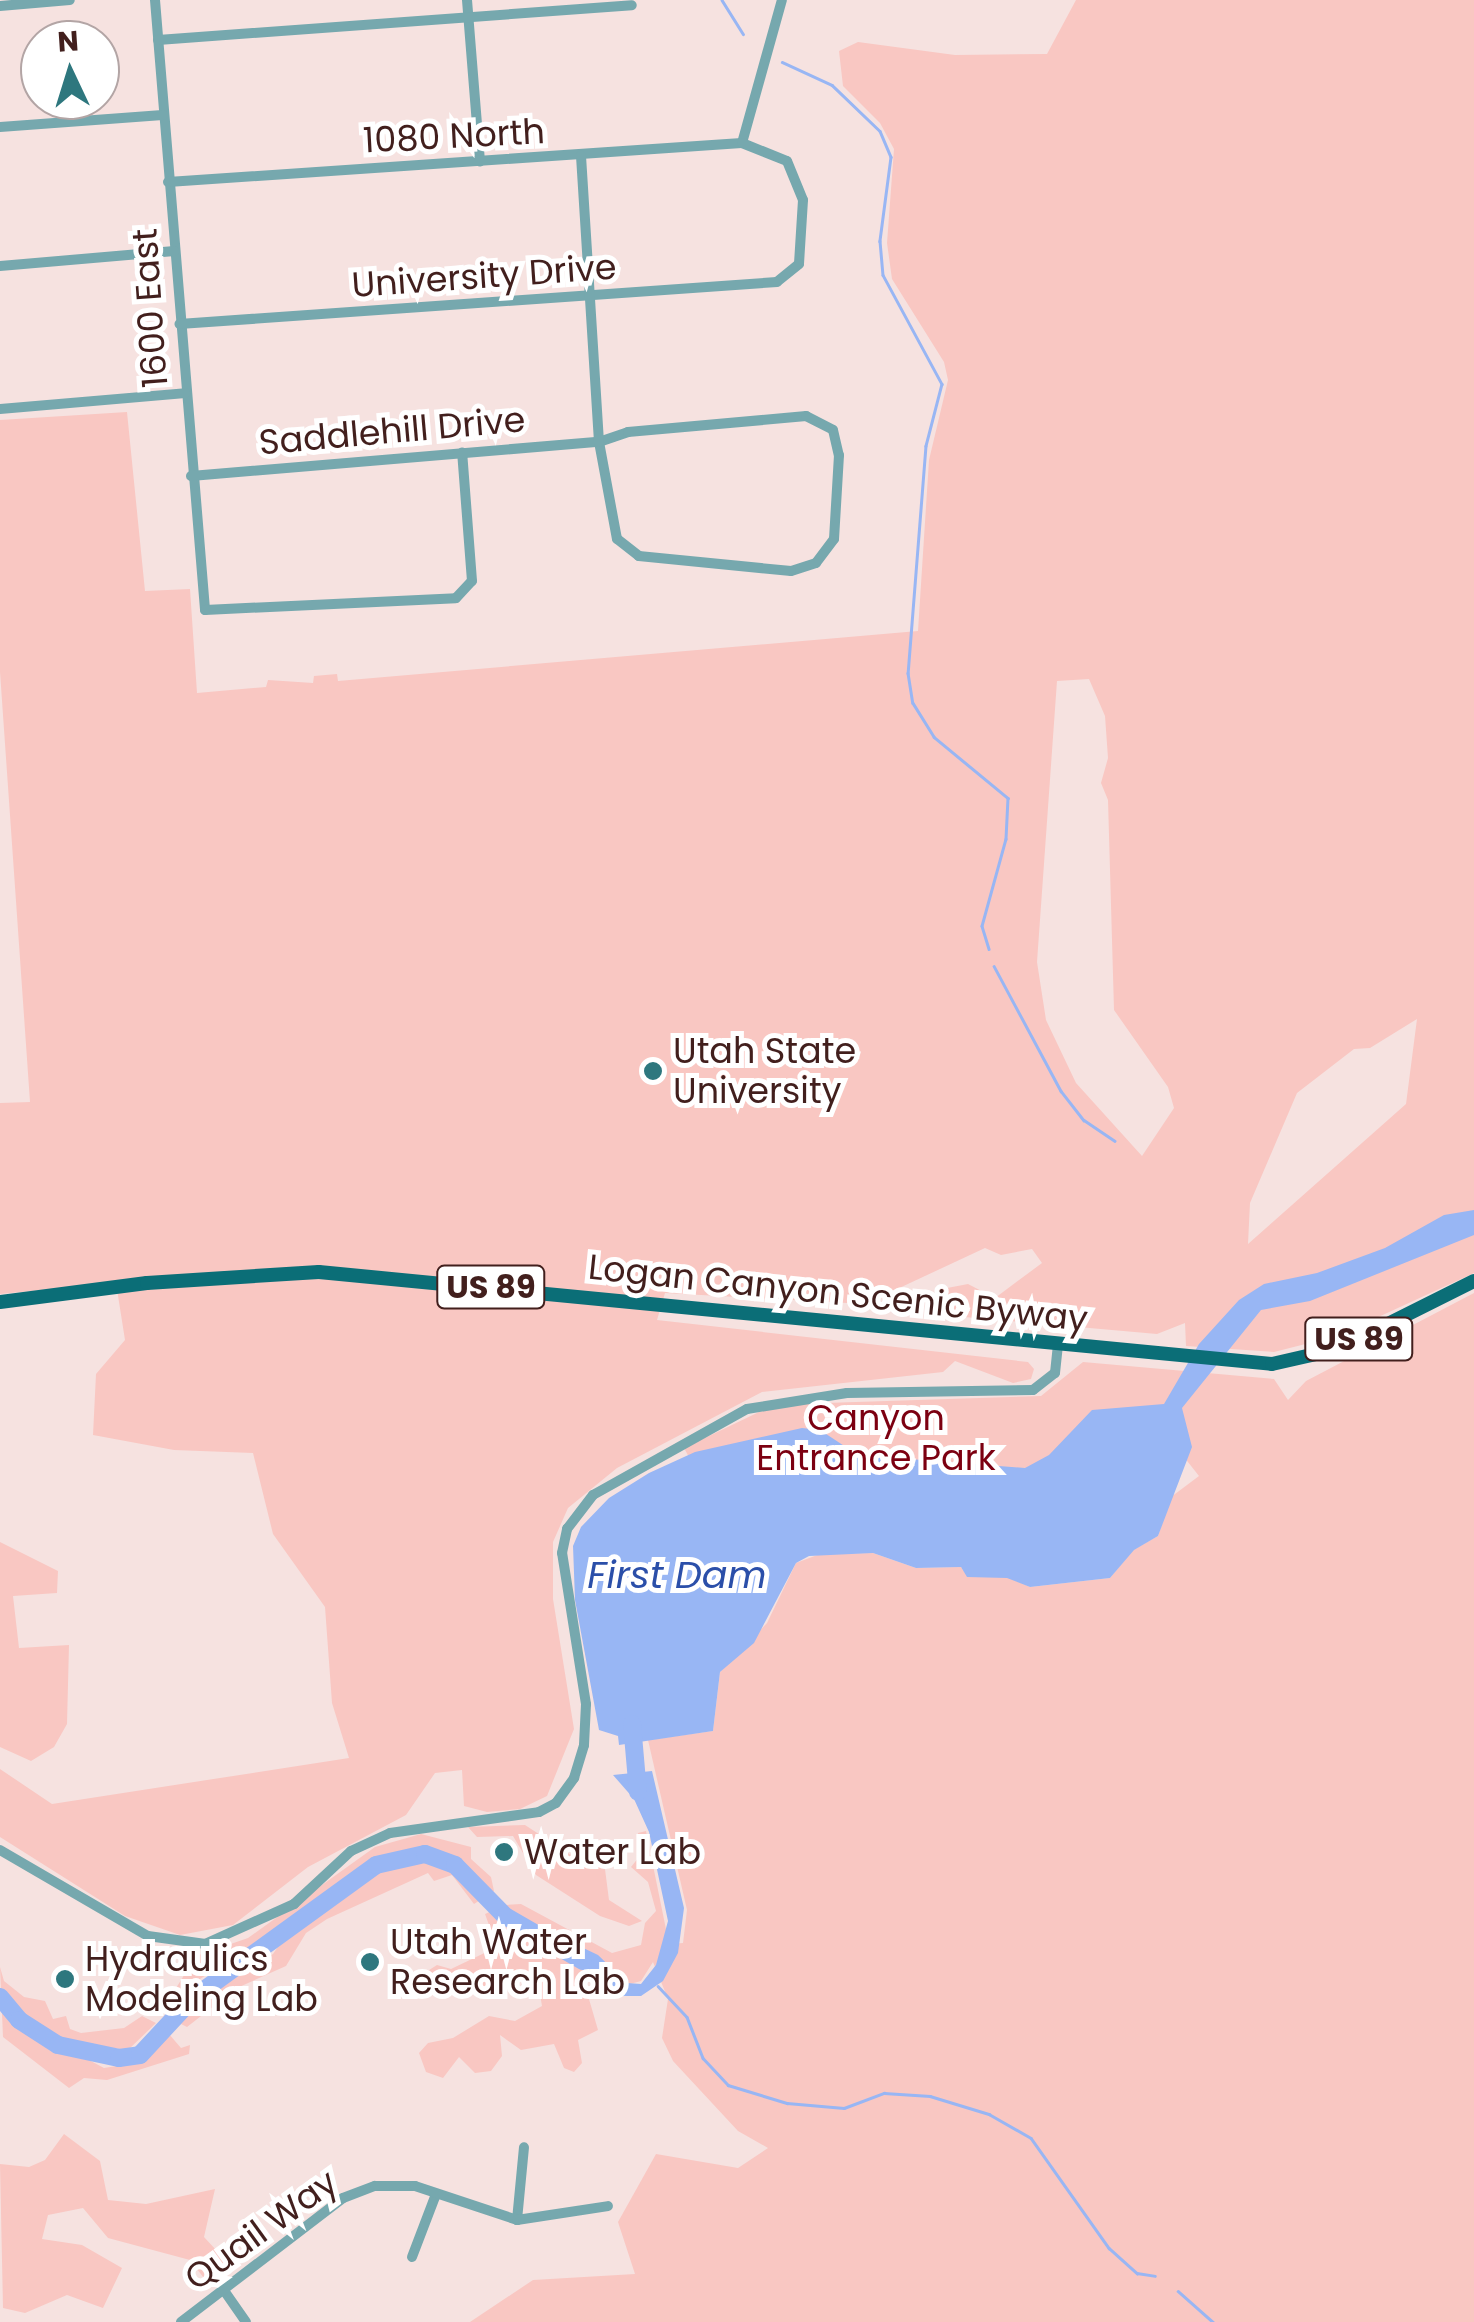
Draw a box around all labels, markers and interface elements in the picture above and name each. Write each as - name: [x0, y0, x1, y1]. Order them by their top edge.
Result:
- north arrow: [20, 20, 120, 120]
- text: N: [56, 21, 80, 62]
- street label: 1080 North: [362, 110, 546, 162]
- street label: 1600 East: [123, 227, 177, 389]
- street label: University Drive: [350, 246, 618, 306]
- street label: Saddlehill Drive: [257, 398, 527, 464]
- place label: Utah State University: [673, 1030, 856, 1112]
- marker: Utah State University: [642, 1060, 664, 1082]
- street label: Logan Canyon Scenic Byway: [586, 1246, 1090, 1340]
- road number: US 89: [436, 1260, 546, 1314]
- road number: US 89: [1304, 1312, 1414, 1366]
- park label: Canyon Entrance Park: [756, 1397, 996, 1479]
- water label: First Dam: [587, 1552, 767, 1598]
- place label: Water Lab: [524, 1831, 701, 1873]
- marker: Water Lab: [493, 1841, 515, 1863]
- place label: Utah Water Research Lab: [390, 1921, 625, 2003]
- place label: Hydraulics Modeling Lab: [85, 1938, 318, 2020]
- marker: Utah Water Research Lab: [359, 1951, 381, 1973]
- marker: Hydraulics Modeling Lab: [54, 1968, 76, 1990]
- street label: Quail Way: [177, 2161, 345, 2299]

